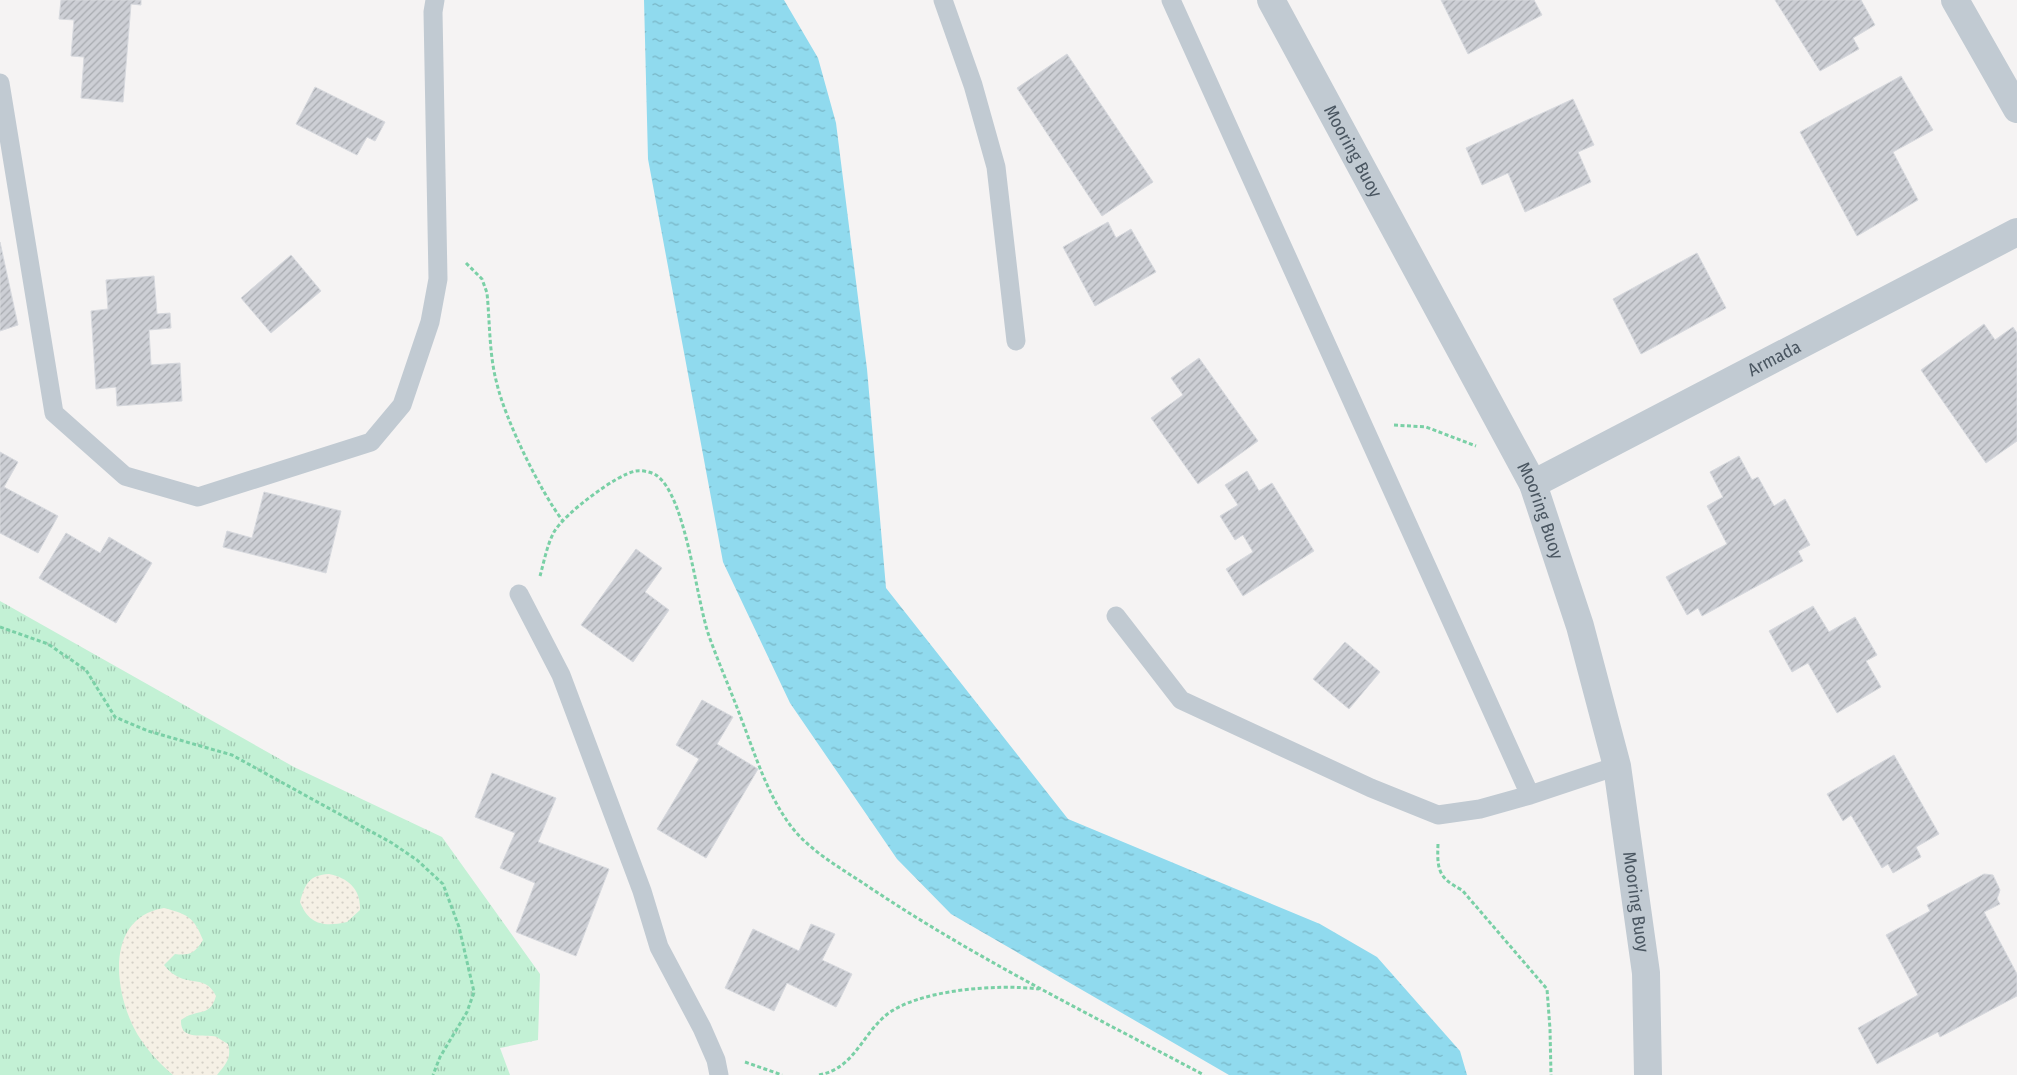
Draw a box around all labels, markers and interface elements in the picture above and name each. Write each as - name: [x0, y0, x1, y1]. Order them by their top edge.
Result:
- street label: Mooring Buoy: [1319, 101, 1387, 201]
- street label: Armada: [1744, 335, 1805, 381]
- street label: Mooring Buoy: [1512, 458, 1568, 562]
- street label: Mooring Buoy: [1618, 850, 1654, 954]

